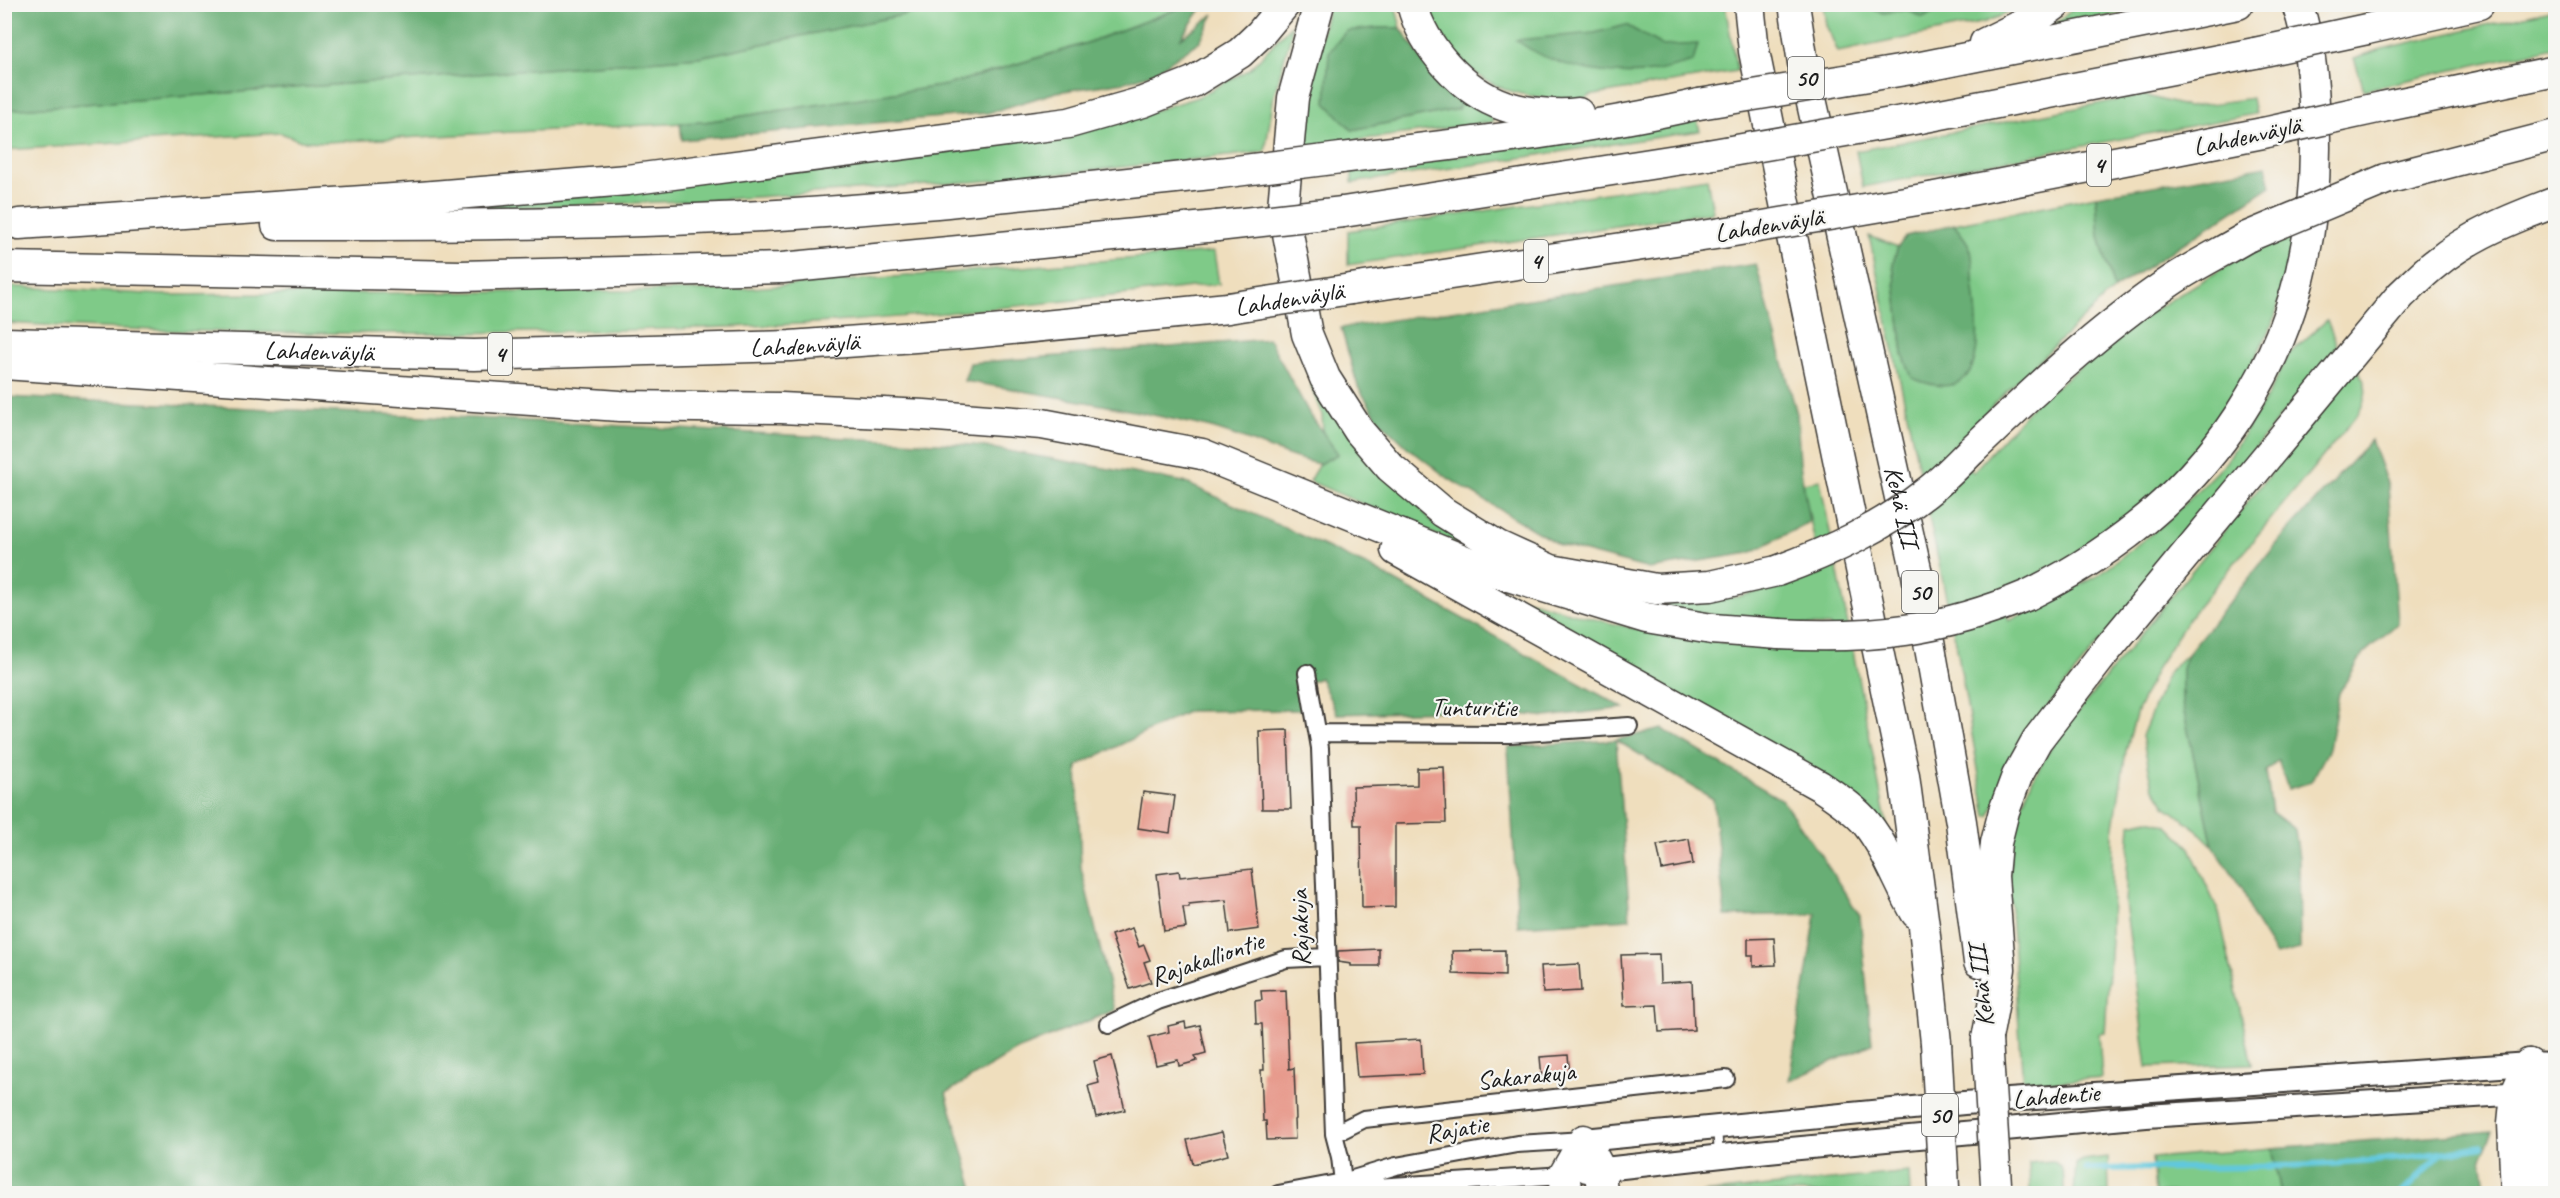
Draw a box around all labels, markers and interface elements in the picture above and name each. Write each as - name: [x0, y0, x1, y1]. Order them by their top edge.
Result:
- road number: 50: [1788, 57, 1824, 99]
- street label: Lahdenväylä: [2190, 108, 2306, 164]
- road number: 4: [2087, 144, 2111, 186]
- street label: Lahdenväylä: [1712, 200, 1827, 250]
- road number: 4: [1524, 240, 1548, 282]
- street label: Lahdenväylä: [1233, 274, 1348, 323]
- street label: Lahdenväylä: [749, 324, 862, 364]
- street label: Lahdenväylä: [264, 333, 376, 369]
- road number: 4: [488, 333, 512, 375]
- street label: Kehä III: [1877, 463, 1928, 555]
- road number: 50: [1902, 571, 1938, 613]
- street label: Tunturitie: [1431, 691, 1518, 724]
- street label: Rajakuja: [1282, 888, 1318, 967]
- street label: Rajakalliontie: [1146, 923, 1270, 994]
- street label: Kehä III: [1960, 938, 2002, 1028]
- street label: Sakarakuja: [1475, 1054, 1578, 1098]
- street label: Lahdentie: [2011, 1076, 2103, 1116]
- road number: 50: [1922, 1094, 1958, 1136]
- street label: Rajatie: [1423, 1107, 1493, 1151]

